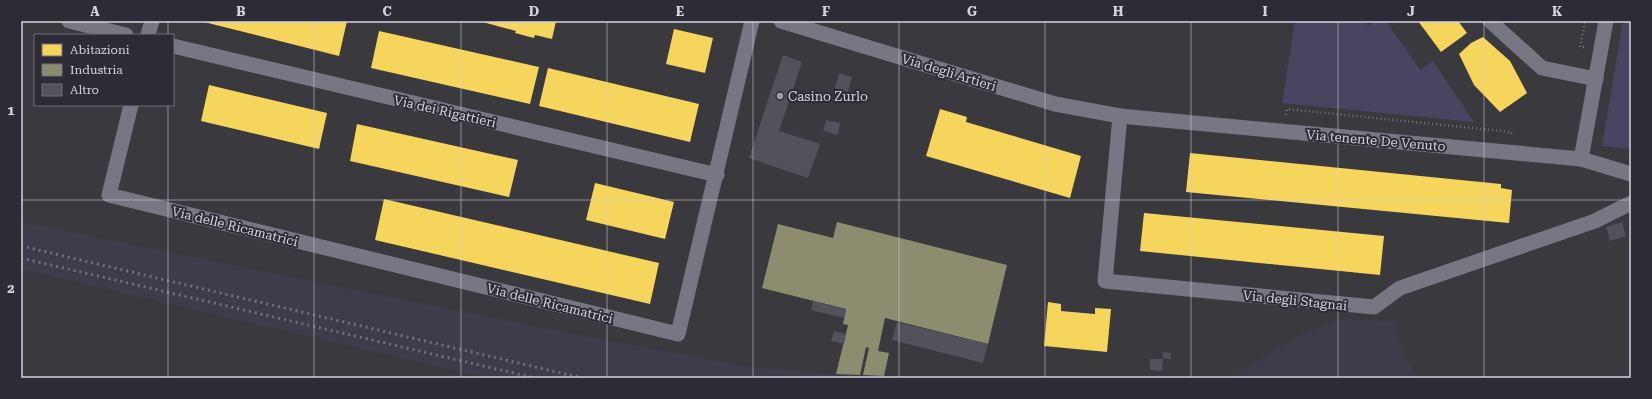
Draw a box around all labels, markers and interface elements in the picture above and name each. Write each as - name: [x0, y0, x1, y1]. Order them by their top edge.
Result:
- text: A: [90, 4, 100, 19]
- text: B: [236, 4, 246, 19]
- text: C: [382, 4, 392, 19]
- text: D: [529, 4, 539, 19]
- text: E: [676, 4, 684, 19]
- text: F: [822, 4, 830, 19]
- text: G: [967, 4, 977, 19]
- text: H: [1113, 4, 1124, 19]
- text: I: [1262, 4, 1268, 19]
- text: J: [1407, 4, 1415, 19]
- text: K: [1552, 4, 1563, 19]
- legend: [34, 34, 174, 106]
- text: Abitazioni: [70, 43, 130, 57]
- street label: Via degli Artieri: [900, 51, 998, 94]
- text: Industria: [70, 63, 123, 77]
- text: Altro: [70, 83, 99, 97]
- place label: Casino Zurlo: [788, 89, 868, 104]
- marker: Casino Zurlo: [775, 91, 785, 101]
- street label: Via dei Rigattieri: [392, 92, 497, 131]
- text: 1: [7, 103, 15, 118]
- street label: Via tenente De Venuto: [1306, 127, 1446, 154]
- street label: Via delle Ricamatrici: [170, 204, 299, 249]
- text: 2: [7, 281, 15, 296]
- street label: Via delle Ricamatrici: [485, 281, 614, 326]
- street label: Via degli Stagnai: [1242, 288, 1348, 313]

